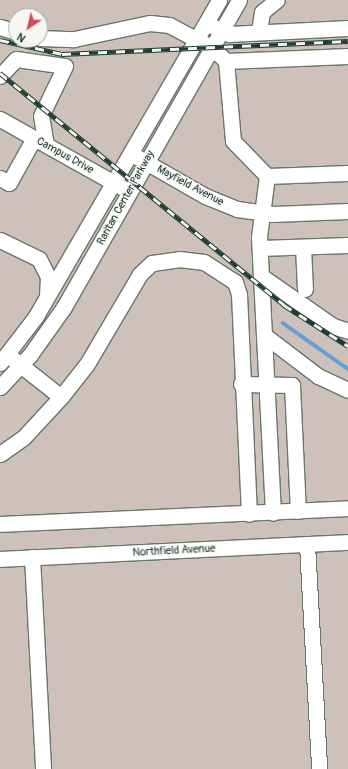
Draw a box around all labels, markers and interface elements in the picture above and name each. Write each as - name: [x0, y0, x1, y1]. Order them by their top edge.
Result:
- north arrow: [8, 8, 48, 48]
- text: N: [15, 30, 28, 45]
- street label: Campus Drive: [34, 135, 96, 177]
- street label: Raritan Center Parkway: [95, 148, 157, 248]
- street label: Mayfield Avenue: [154, 163, 226, 209]
- street label: Northfield Avenue: [132, 542, 216, 560]

